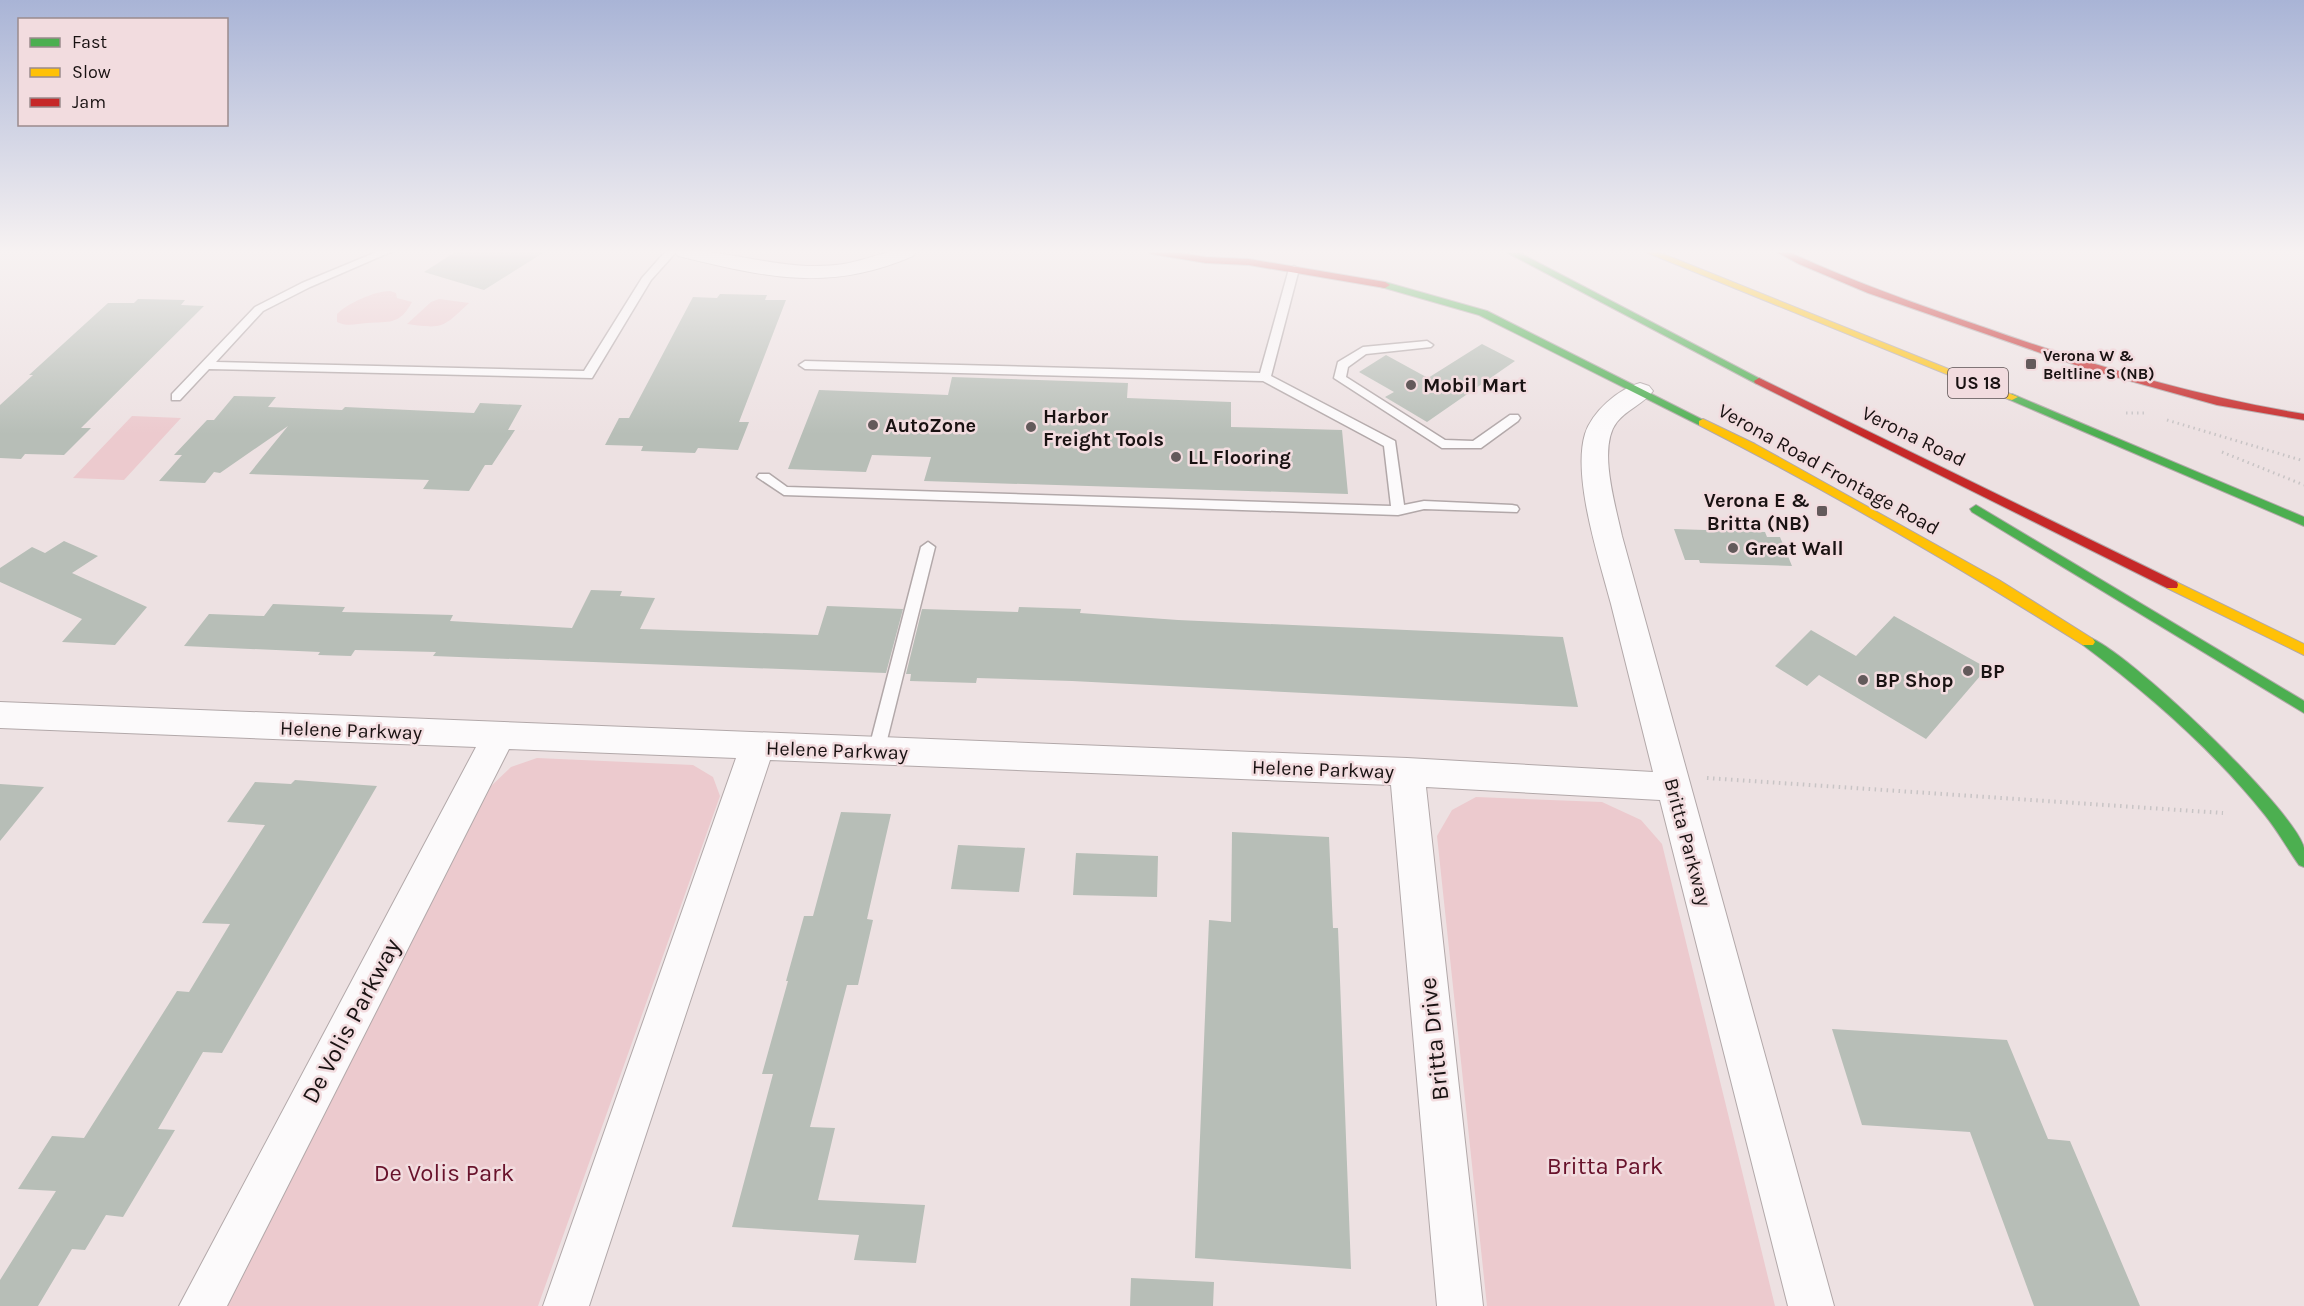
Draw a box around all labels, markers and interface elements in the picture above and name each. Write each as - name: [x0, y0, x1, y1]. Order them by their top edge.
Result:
- legend: [18, 18, 228, 126]
- text: Fast: [72, 31, 107, 53]
- text: Slow: [72, 61, 111, 83]
- text: Jam: [72, 91, 106, 113]
- place label: Verona W & Beltline S (NB): [2043, 346, 2155, 383]
- marker: Verona W & Beltline S (NB): [2024, 357, 2038, 371]
- road number: US 18: [1948, 368, 2008, 398]
- place label: Mobil Mart: [1423, 374, 1527, 397]
- marker: Mobil Mart: [1404, 378, 1418, 392]
- street label: Verona Road Frontage Road: [1714, 399, 1943, 540]
- street label: Verona Road: [1858, 401, 1970, 472]
- place label: Harbor Freight Tools: [1043, 405, 1164, 451]
- place label: AutoZone: [885, 414, 976, 437]
- marker: AutoZone: [866, 418, 880, 432]
- marker: Harbor Freight Tools: [1024, 420, 1038, 434]
- place label: LL Flooring: [1188, 446, 1291, 469]
- marker: LL Flooring: [1169, 450, 1183, 464]
- place label: Verona E & Britta (NB): [1704, 489, 1810, 535]
- marker: Verona E & Britta (NB): [1815, 504, 1829, 518]
- place label: Great Wall: [1745, 537, 1844, 560]
- marker: Great Wall: [1726, 541, 1740, 555]
- place label: BP: [1980, 660, 2005, 683]
- marker: BP: [1961, 664, 1975, 678]
- place label: BP Shop: [1875, 669, 1953, 692]
- marker: BP Shop: [1856, 673, 1870, 687]
- street label: Helene Parkway: [280, 717, 422, 744]
- street label: Helene Parkway: [766, 737, 908, 764]
- street label: Helene Parkway: [1252, 756, 1394, 783]
- street label: Britta Parkway: [1659, 775, 1716, 909]
- street label: De Volis Parkway: [296, 934, 406, 1108]
- street label: Britta Drive: [1414, 976, 1454, 1102]
- park label: Britta Park: [1547, 1152, 1663, 1180]
- park label: De Volis Park: [374, 1159, 514, 1187]

